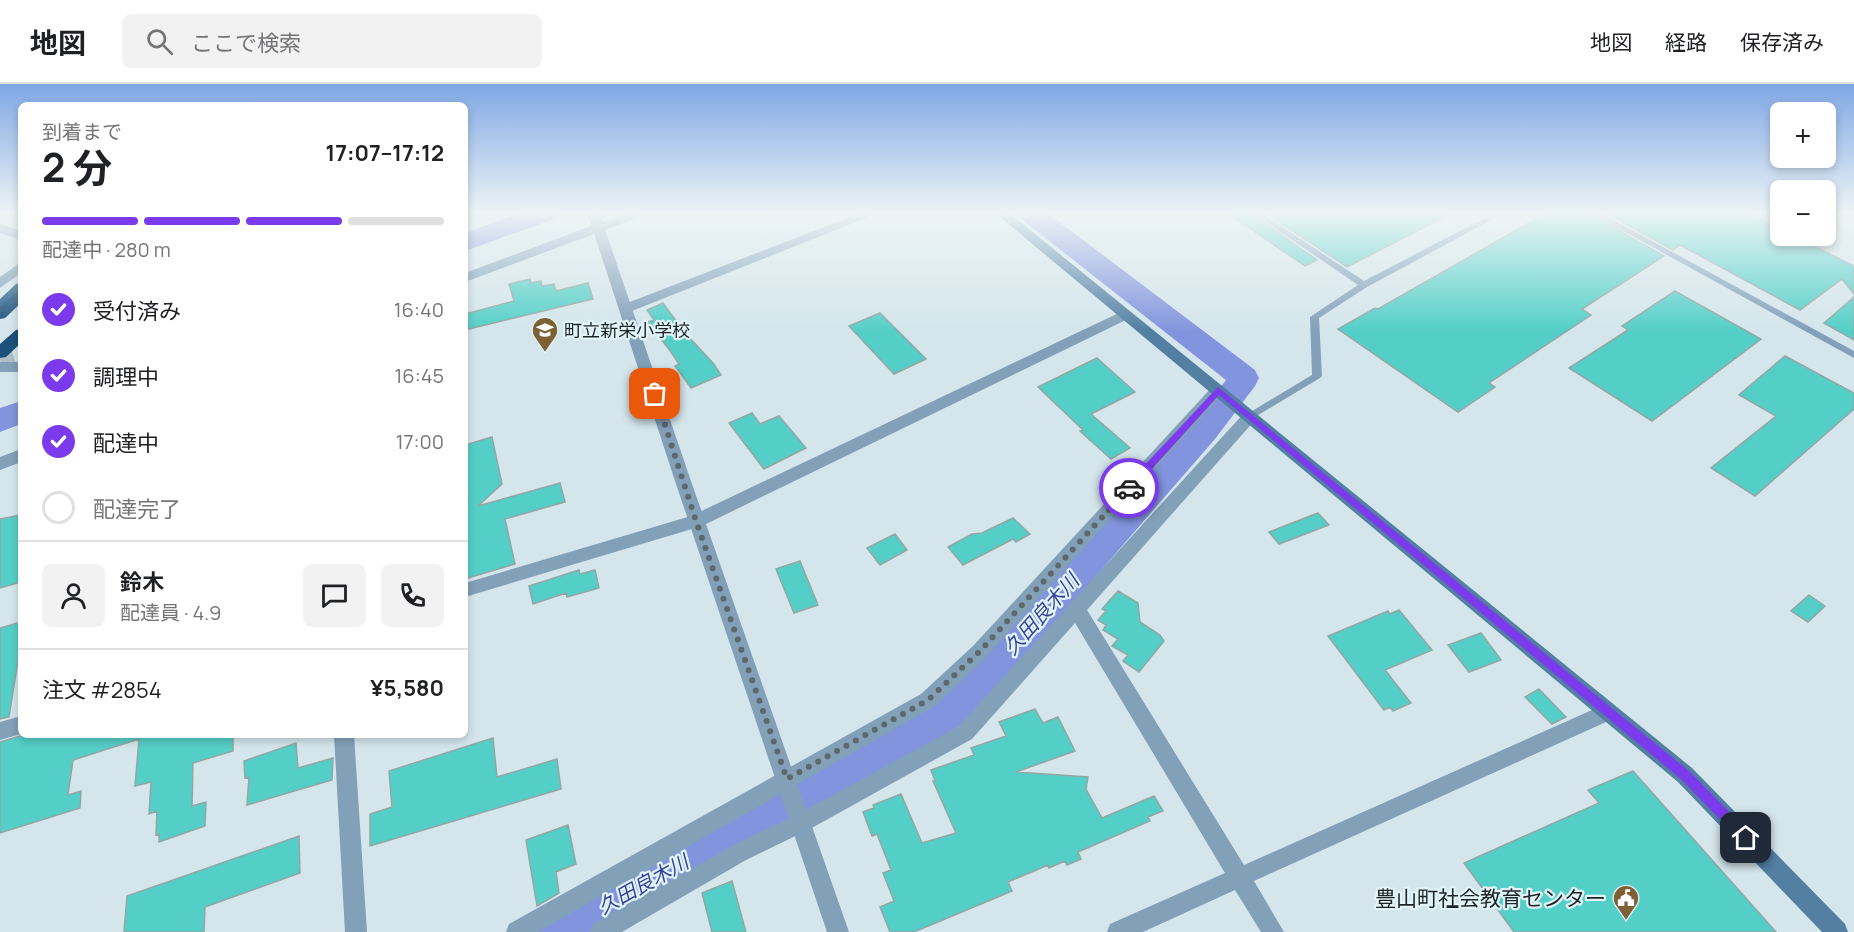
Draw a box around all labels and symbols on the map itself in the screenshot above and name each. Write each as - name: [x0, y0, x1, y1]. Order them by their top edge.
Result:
- school or university icon: 町立新栄小学校: [530, 315, 560, 353]
- place label: 町立新栄小学校: [564, 318, 690, 342]
- pin: [629, 368, 680, 419]
- courier: [1099, 458, 1159, 518]
- water label: 久田良木川: [998, 566, 1086, 660]
- pin: [1720, 812, 1771, 863]
- water label: 久田良木川: [593, 847, 695, 920]
- public building icon: 豊山町社会教育センター: [1611, 883, 1641, 921]
- place label: 豊山町社会教育センター: [1375, 884, 1606, 912]

